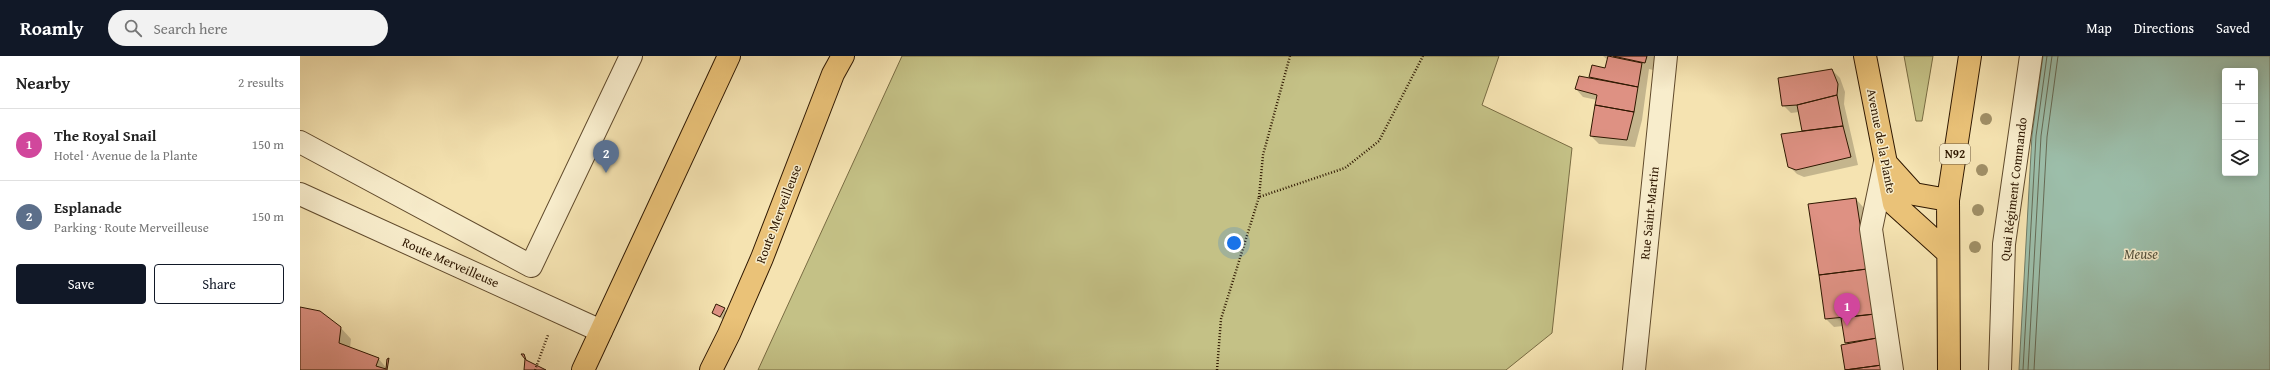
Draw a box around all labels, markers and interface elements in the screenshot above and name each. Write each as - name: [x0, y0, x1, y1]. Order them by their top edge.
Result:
- search box: [108, 10, 388, 46]
- text: Roamly: [20, 14, 84, 42]
- icon: search: [122, 17, 144, 39]
- text: Search here: [154, 18, 228, 39]
- text: Map: [2086, 18, 2112, 38]
- text: Directions: [2134, 18, 2194, 38]
- text: Saved: [2216, 18, 2250, 38]
- map controls: [2222, 68, 2258, 176]
- button: +: [2222, 68, 2258, 104]
- text: Nearby: [16, 70, 70, 95]
- text: 2 results: [238, 73, 284, 92]
- street label: Avenue de la Plante: [1862, 87, 1901, 195]
- button: −: [2222, 104, 2258, 140]
- street label: Quai Régiment Commando: [1995, 116, 2032, 262]
- text: The Royal Snail: [54, 125, 157, 146]
- text: 1: [26, 135, 32, 154]
- text: 150 m: [252, 135, 284, 154]
- pin: 2: [593, 140, 619, 173]
- button: layers: [2222, 140, 2258, 176]
- road number: N92: [1940, 144, 1970, 164]
- text: Hotel · Avenue de la Plante: [54, 146, 198, 165]
- street label: Route Merveilleuse: [751, 162, 806, 266]
- street label: Rue Saint-Martin: [1635, 165, 1664, 261]
- text: Esplanade: [54, 197, 122, 218]
- text: 2: [26, 207, 32, 226]
- text: 150 m: [252, 207, 284, 226]
- text: Parking · Route Merveilleuse: [54, 218, 209, 237]
- street label: Route Merveilleuse: [399, 233, 502, 292]
- your location: [1224, 233, 1244, 253]
- water label: Meuse: [2124, 244, 2158, 264]
- button: Save: [16, 264, 146, 304]
- button: Share: [154, 264, 284, 304]
- pin: 1: [1834, 293, 1860, 326]

